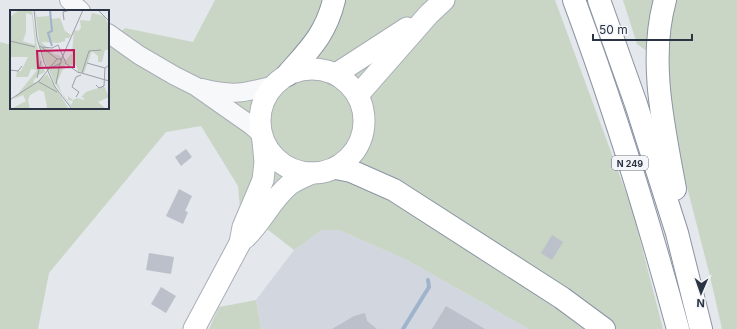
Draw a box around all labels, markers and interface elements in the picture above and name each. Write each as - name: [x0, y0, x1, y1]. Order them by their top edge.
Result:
- inset map: [10, 10, 109, 109]
- scale bar: [593, 16, 692, 42]
- text: 50 m: [599, 22, 628, 37]
- road number: N 249: [612, 156, 648, 170]
- north arrow: [681, 273, 721, 313]
- text: N: [696, 296, 705, 310]

